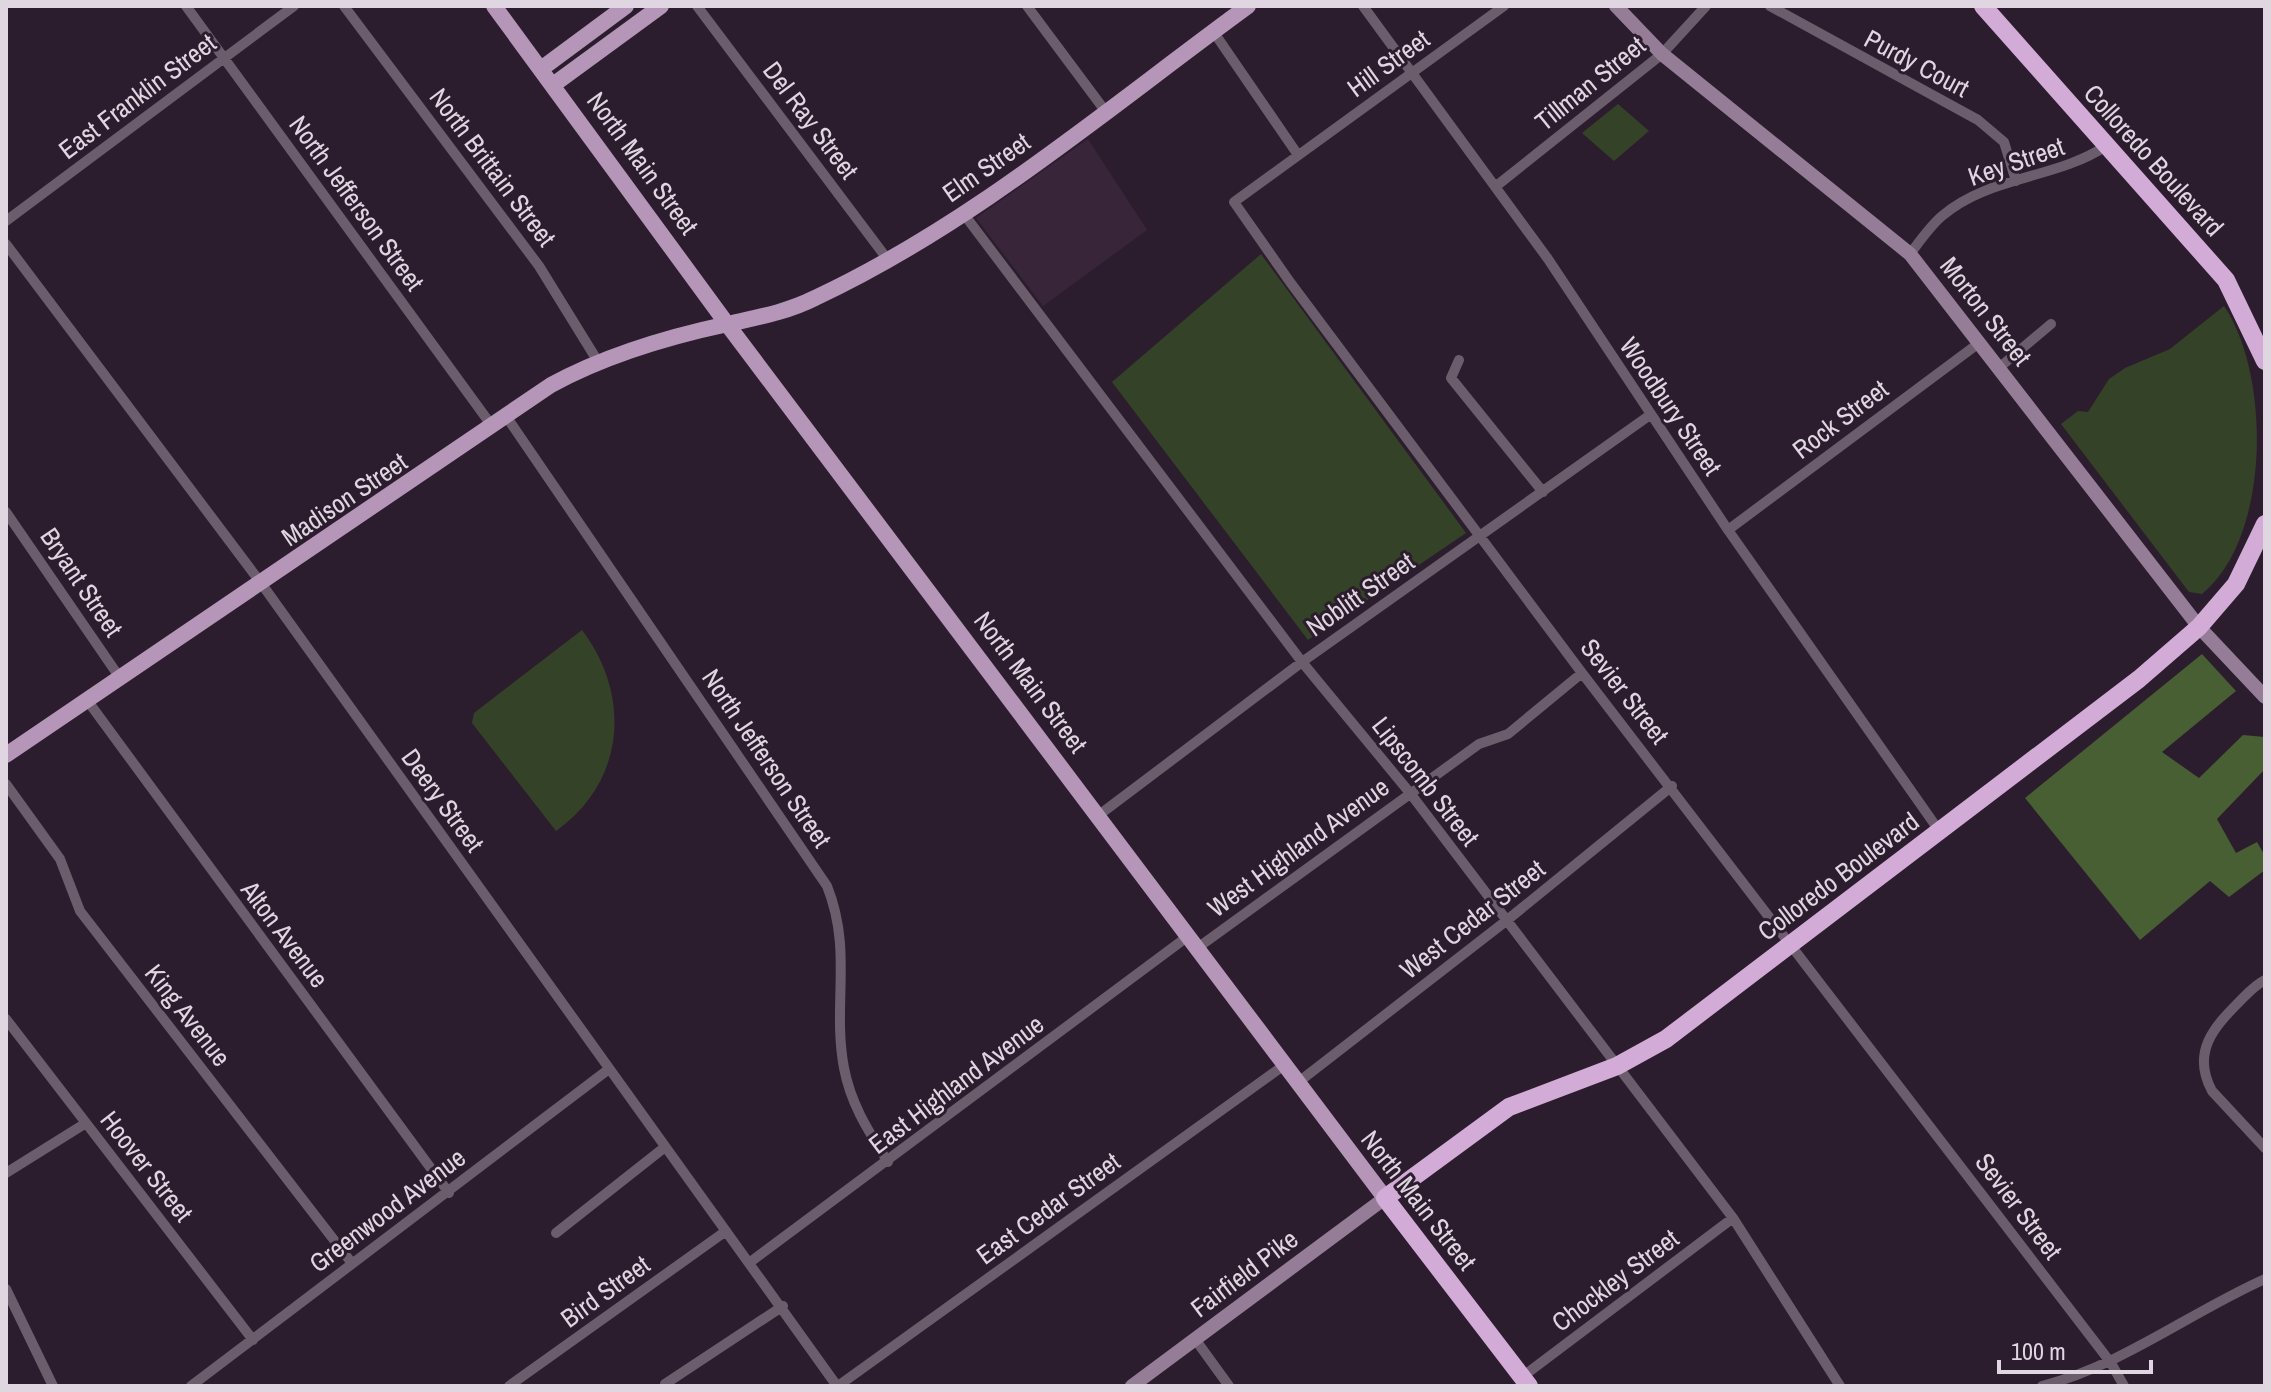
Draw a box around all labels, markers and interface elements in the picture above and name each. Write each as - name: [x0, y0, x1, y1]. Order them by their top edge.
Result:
- street label: Hill Street: [1340, 21, 1436, 105]
- street label: Purdy Court: [1859, 21, 1975, 105]
- street label: East Franklin Street: [51, 25, 223, 167]
- street label: Tillman Street: [1528, 28, 1652, 138]
- street label: Del Ray Street: [755, 54, 867, 186]
- street label: Colloredo Boulevard: [2076, 77, 2232, 243]
- street label: North Brittain Street: [422, 81, 564, 253]
- street label: North Main Street: [579, 85, 707, 241]
- street label: North Jefferson Street: [282, 108, 432, 298]
- street label: Elm Street: [935, 124, 1037, 210]
- street label: Key Street: [1963, 128, 2069, 194]
- street label: Morton Street: [1932, 249, 2040, 373]
- street label: Woodbury Street: [1612, 330, 1730, 482]
- street label: Rock Street: [1785, 371, 1895, 466]
- street label: Madison Street: [274, 444, 414, 554]
- street label: Bryant Street: [33, 521, 131, 643]
- street label: Noblitt Street: [1299, 544, 1421, 644]
- street label: North Main Street: [966, 604, 1096, 760]
- street label: Sevier Street: [1573, 631, 1677, 751]
- street label: North Jefferson Street: [694, 662, 840, 854]
- street label: Lipscomb Street: [1364, 709, 1488, 853]
- street label: Deery Street: [394, 741, 492, 859]
- street label: West Highland Avenue: [1200, 769, 1396, 925]
- street label: Colloredo Boulevard: [1750, 804, 1926, 948]
- street label: West Cedar Street: [1392, 851, 1552, 987]
- street label: Alton Avenue: [233, 873, 337, 995]
- street label: King Avenue: [137, 957, 239, 1073]
- street label: East Highland Avenue: [861, 1007, 1051, 1161]
- street label: Hoover Street: [93, 1103, 201, 1229]
- street label: North Main Street: [1353, 1123, 1485, 1277]
- street label: Greenwood Avenue: [302, 1140, 472, 1280]
- street label: East Cedar Street: [969, 1144, 1127, 1272]
- street label: Sevier Street: [1968, 1146, 2070, 1266]
- street label: Fairfield Pike: [1183, 1221, 1305, 1325]
- street label: Chockley Street: [1544, 1221, 1686, 1339]
- street label: Bird Street: [553, 1247, 657, 1335]
- scale bar: [1999, 1324, 2151, 1374]
- text: 100 m: [2011, 1335, 2066, 1367]

